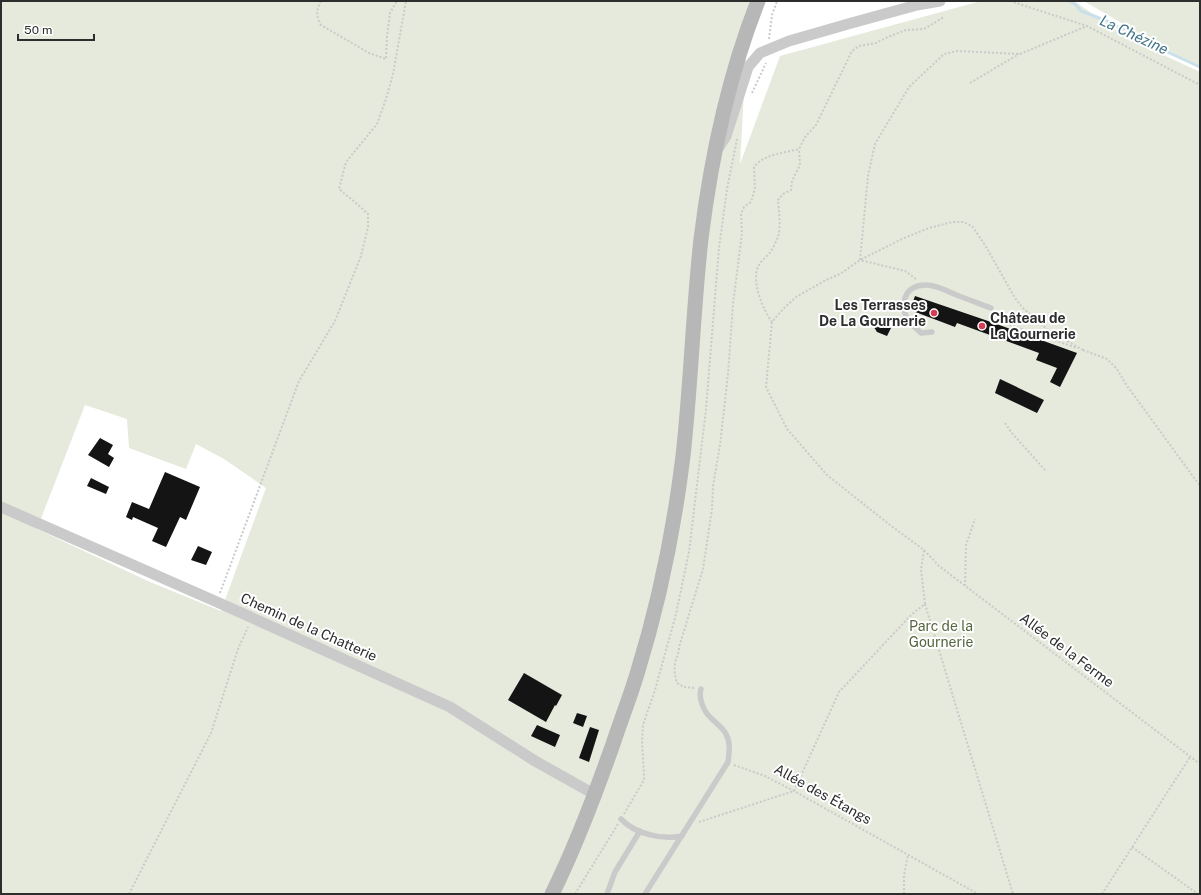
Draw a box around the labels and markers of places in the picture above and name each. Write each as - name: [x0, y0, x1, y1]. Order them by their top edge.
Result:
- place label: Les Terrasses De La Gournerie: [819, 297, 926, 329]
- marker: Les Terrasses De La Gournerie: [929, 308, 939, 318]
- place label: Château de La Gournerie: [990, 310, 1076, 342]
- marker: Château de La Gournerie: [977, 321, 987, 331]

